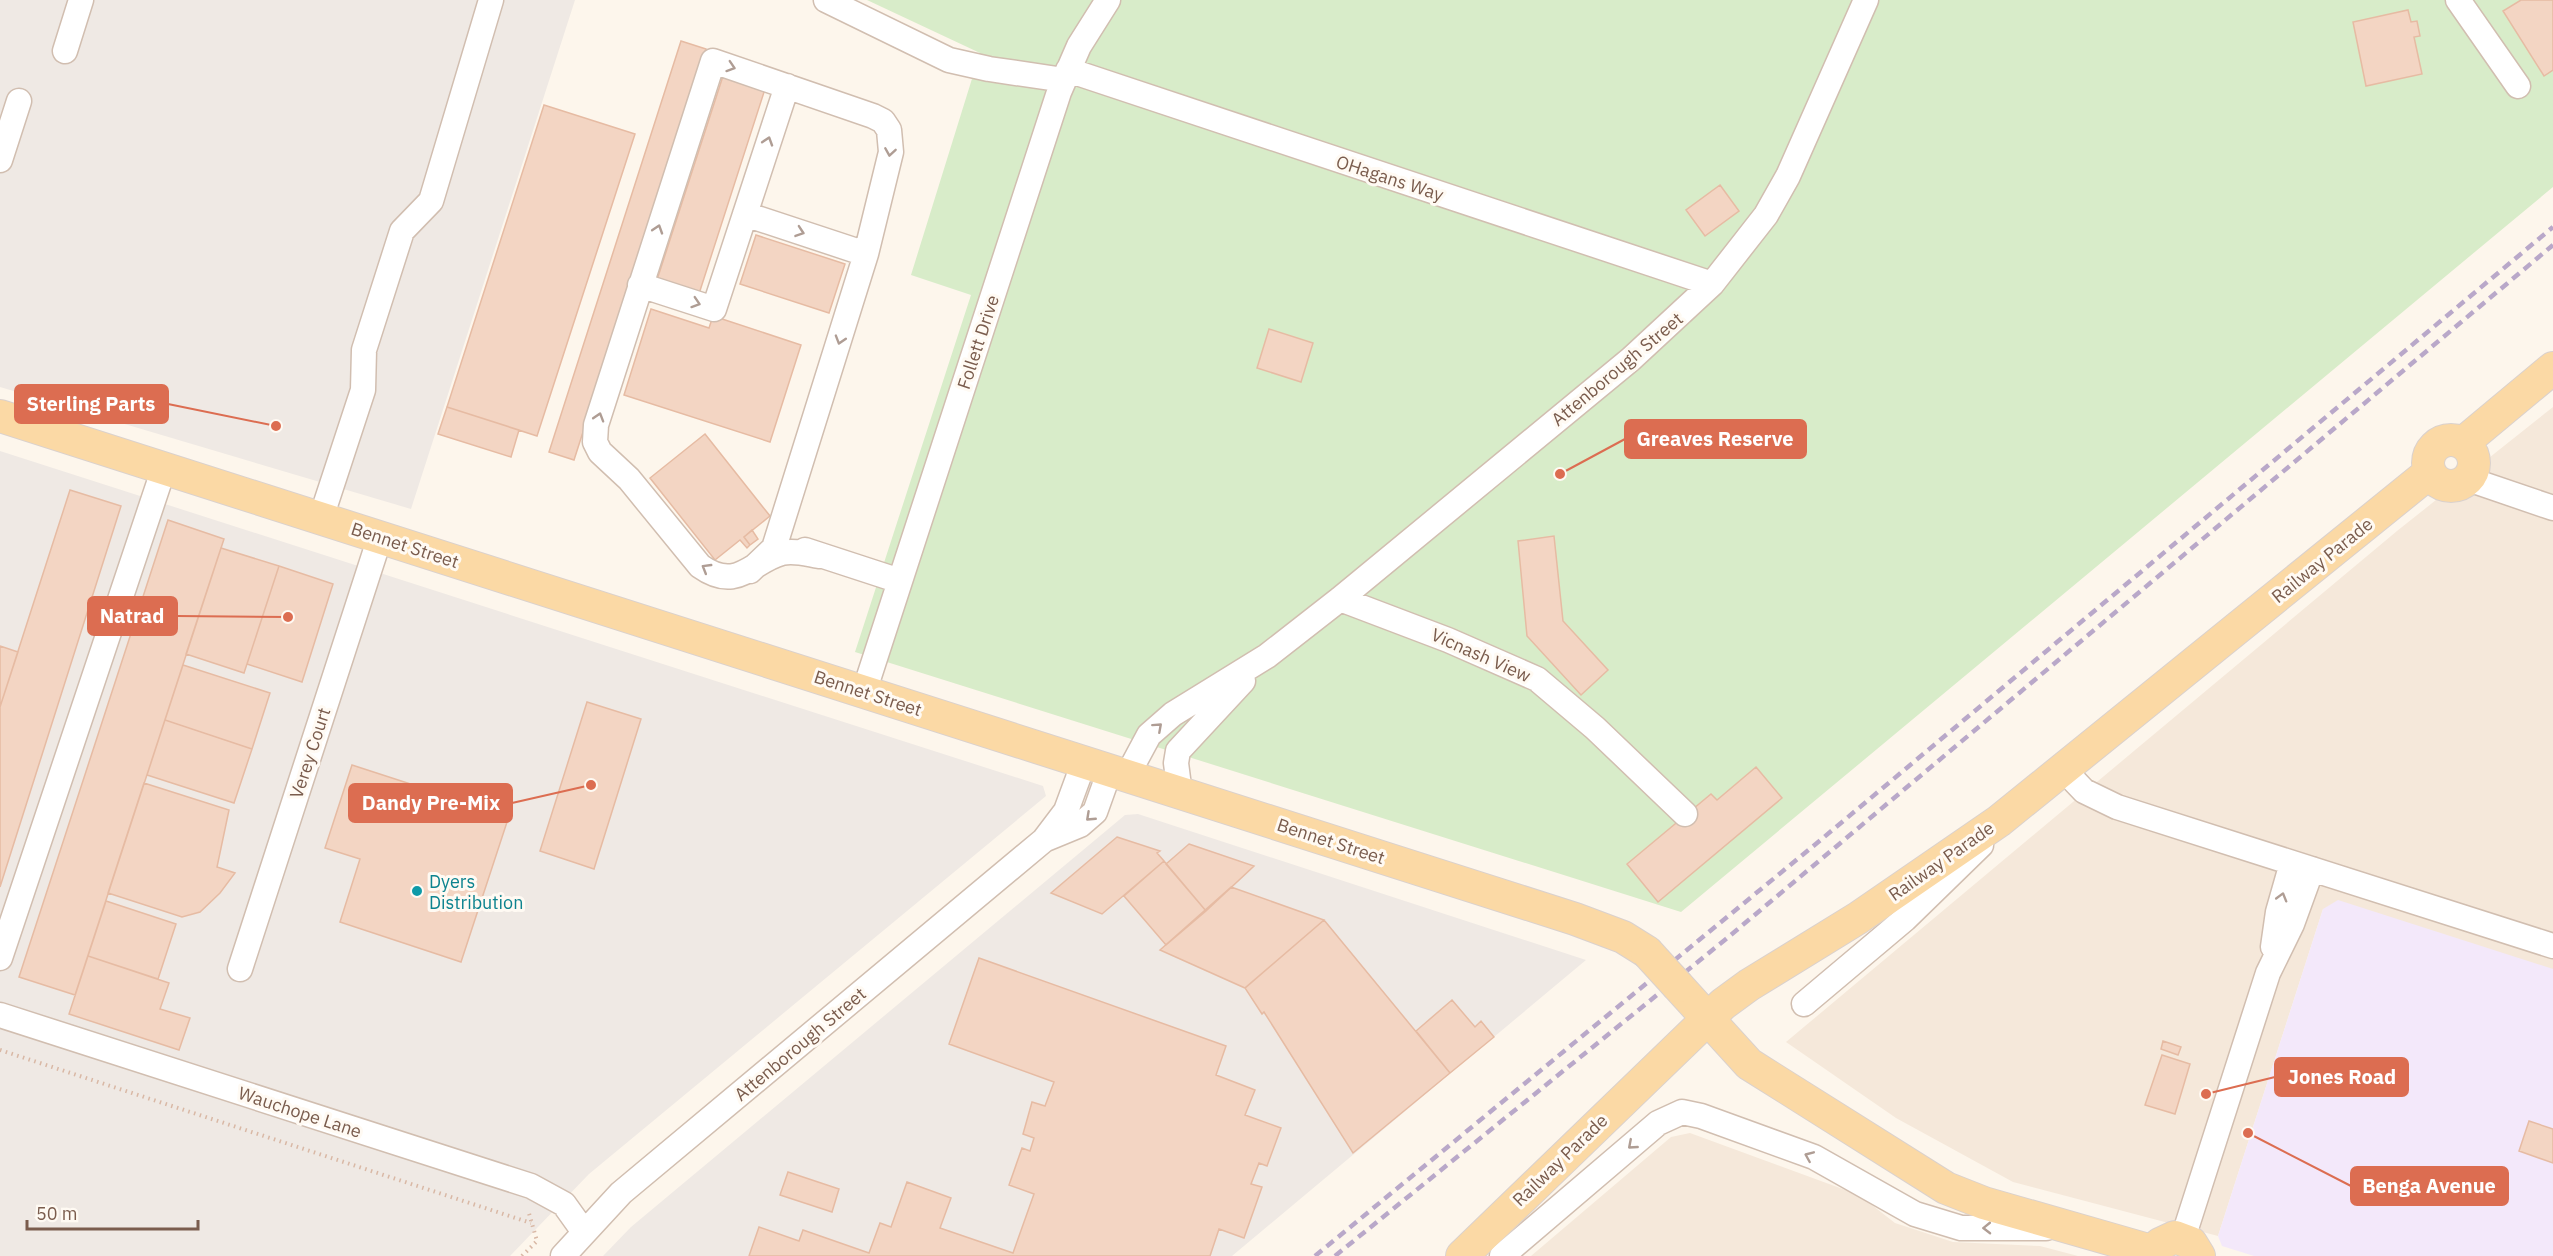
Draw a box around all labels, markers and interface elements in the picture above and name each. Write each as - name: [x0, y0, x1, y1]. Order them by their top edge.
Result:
- one-way arrow: [725, 60, 736, 73]
- one-way arrow: [761, 136, 774, 147]
- one-way arrow: [885, 147, 897, 157]
- street label: OHagans Way: [1333, 150, 1447, 206]
- one-way arrow: [651, 224, 664, 235]
- one-way arrow: [794, 225, 805, 238]
- street label: Follett Drive: [952, 292, 1004, 392]
- one-way arrow: [690, 296, 701, 308]
- street label: Attenborough Street: [1547, 307, 1687, 431]
- one-way arrow: [834, 334, 847, 345]
- callout: Sterling Parts: [15, 385, 168, 423]
- text: Sterling Parts: [27, 390, 155, 417]
- one-way arrow: [591, 412, 604, 423]
- callout: Greaves Reserve: [1625, 420, 1806, 458]
- text: Greaves Reserve: [1636, 425, 1794, 452]
- street label: Railway Parade: [2267, 512, 2377, 608]
- street label: Bennet Street: [348, 517, 462, 573]
- one-way arrow: [702, 564, 712, 575]
- callout: Natrad: [88, 597, 177, 635]
- text: Natrad: [100, 602, 164, 629]
- street label: Vicnash View: [1428, 623, 1535, 687]
- street label: Bennet Street: [811, 665, 925, 721]
- street label: Verey Court: [284, 705, 336, 801]
- one-way arrow: [1151, 723, 1161, 734]
- callout: Dandy Pre-Mix: [349, 784, 512, 822]
- text: Dandy Pre-Mix: [362, 789, 500, 816]
- one-way arrow: [1086, 810, 1096, 821]
- street label: Bennet Street: [1274, 813, 1388, 869]
- street label: Railway Parade: [1884, 816, 1998, 906]
- place label: Dyers Distribution: [429, 870, 523, 914]
- marker: Dyers Distribution: [410, 884, 424, 898]
- one-way arrow: [2275, 892, 2288, 902]
- street label: Attenborough Street: [730, 982, 870, 1106]
- callout: Jones Road: [2275, 1058, 2408, 1096]
- text: Jones Road: [2288, 1063, 2396, 1090]
- street label: Wauchope Lane: [235, 1081, 365, 1143]
- street label: Railway Parade: [1508, 1109, 1612, 1211]
- one-way arrow: [1628, 1138, 1639, 1149]
- one-way arrow: [1805, 1151, 1816, 1163]
- callout: Benga Avenue: [2351, 1167, 2508, 1205]
- text: Benga Avenue: [2362, 1172, 2496, 1199]
- scale bar: [27, 1193, 198, 1231]
- text: 50 m: [36, 1202, 78, 1225]
- one-way arrow: [1982, 1222, 1991, 1234]

